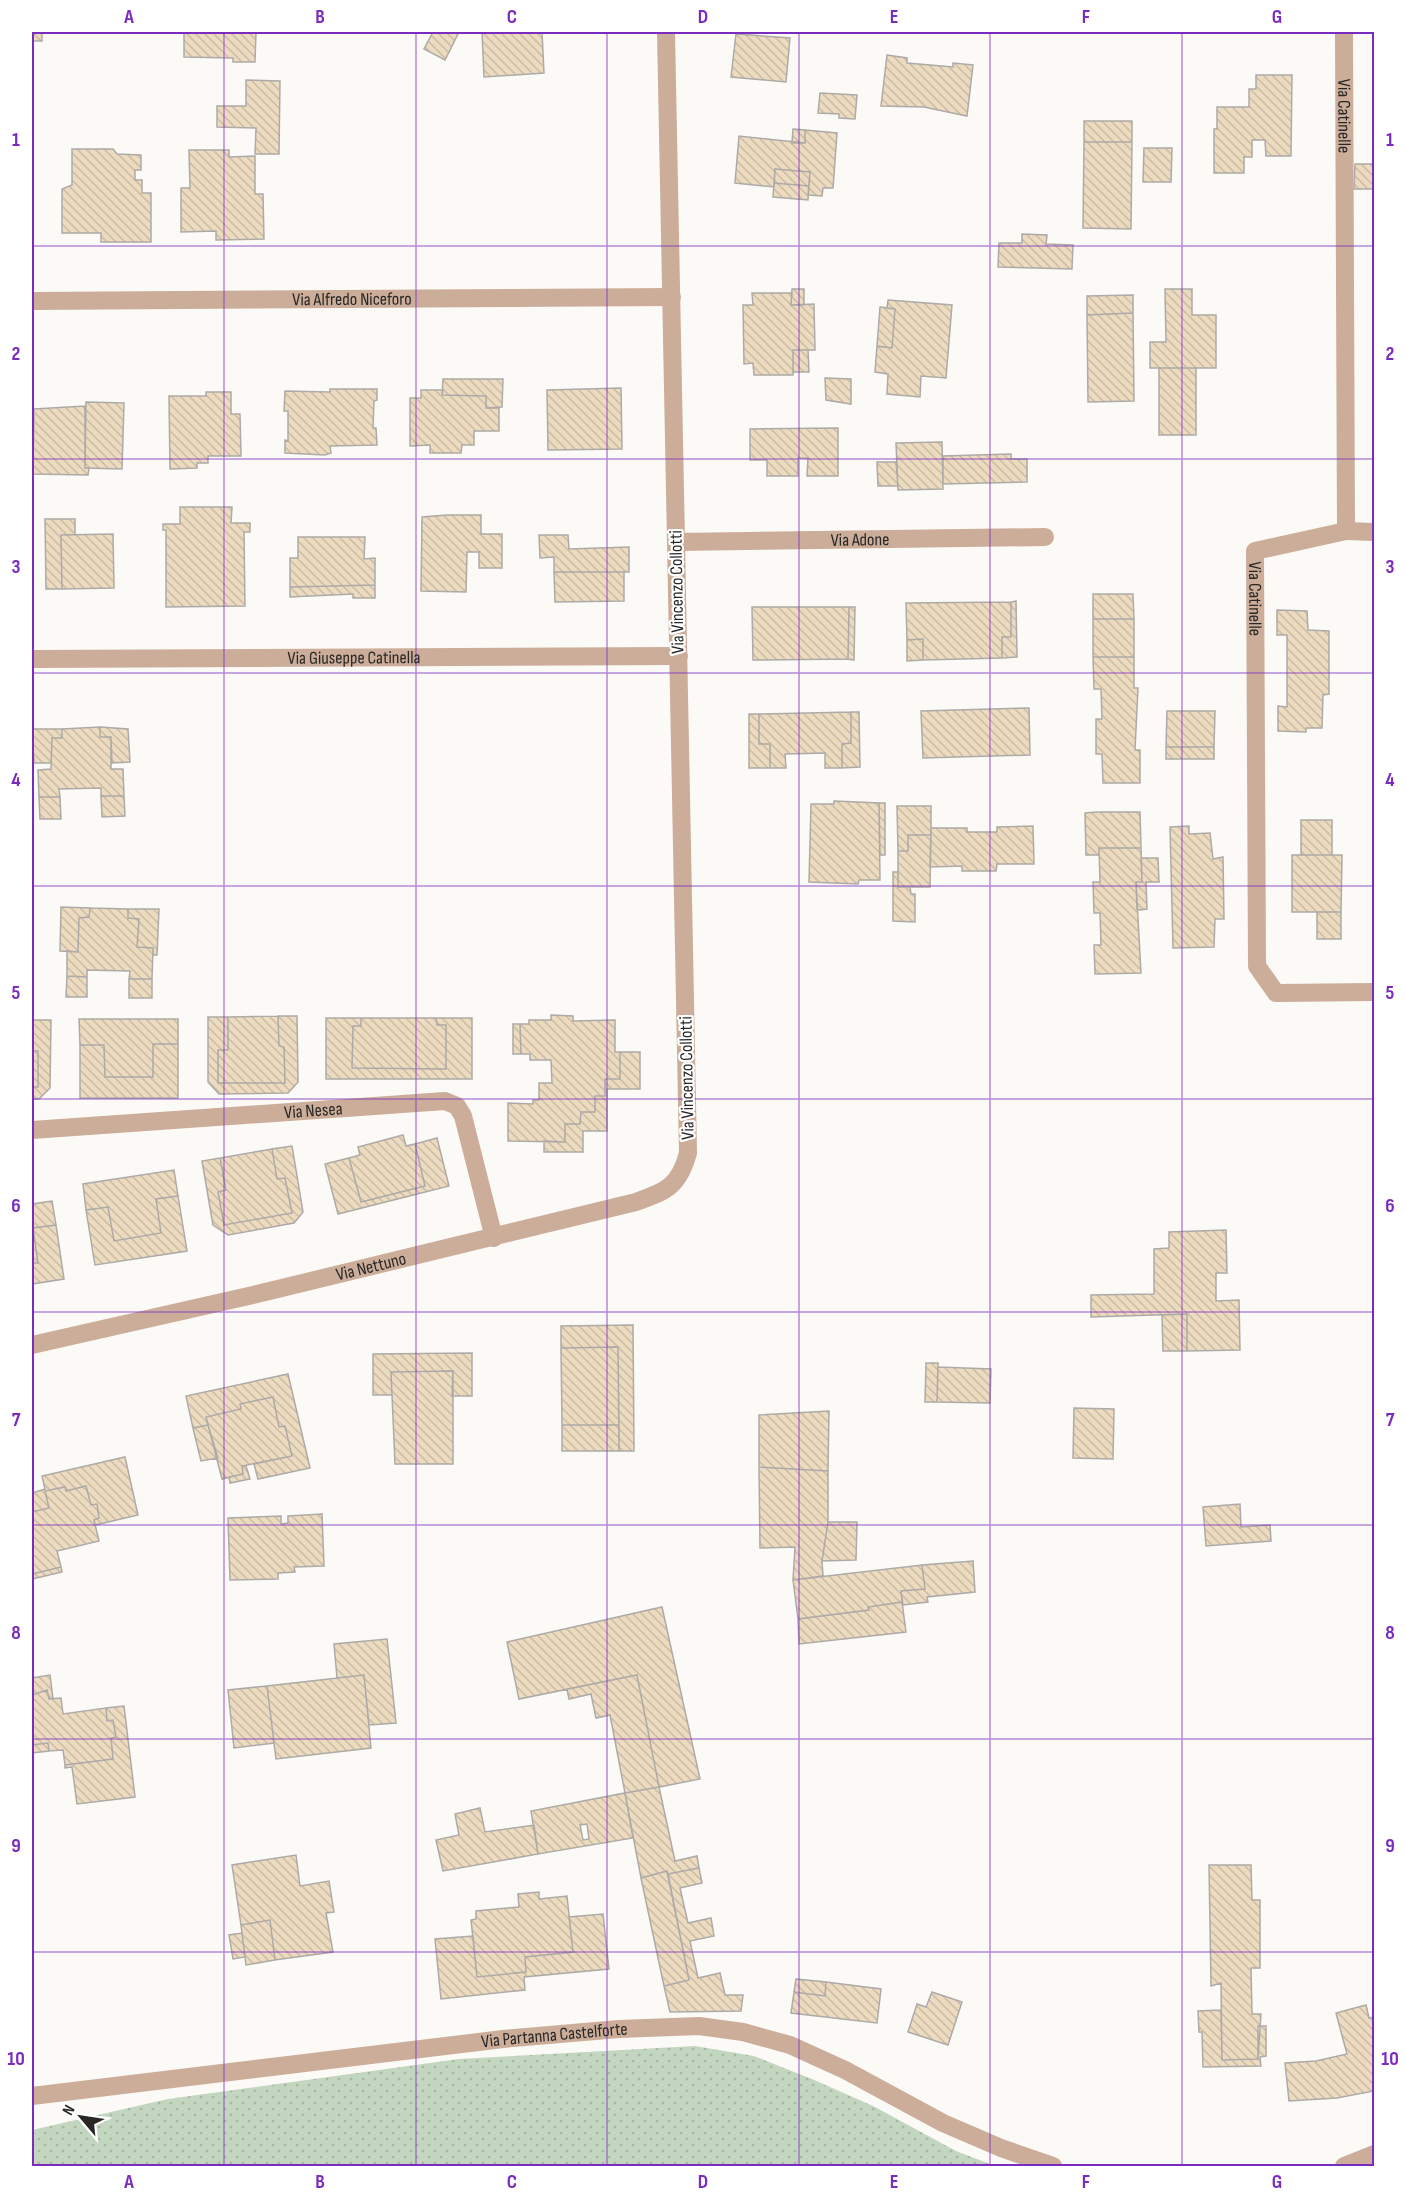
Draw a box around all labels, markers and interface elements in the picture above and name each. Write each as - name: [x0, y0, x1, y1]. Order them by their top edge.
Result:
- text: A: [123, 5, 134, 29]
- text: B: [315, 5, 325, 29]
- text: C: [507, 5, 517, 29]
- text: D: [698, 5, 708, 29]
- text: E: [890, 5, 898, 29]
- text: F: [1082, 5, 1090, 29]
- text: G: [1272, 5, 1282, 29]
- street label: Via Catinelle: [1334, 79, 1355, 153]
- text: 1: [12, 128, 20, 152]
- text: 1: [1386, 128, 1394, 152]
- street label: Via Alfredo Niceforo: [292, 288, 412, 310]
- text: 2: [12, 342, 20, 366]
- text: 2: [1386, 342, 1394, 366]
- street label: Via Adone: [830, 529, 889, 550]
- street label: Via Vincenzo Collotti: [665, 530, 689, 654]
- text: 3: [12, 555, 21, 579]
- text: 3: [1386, 555, 1395, 579]
- street label: Via Catinelle: [1245, 562, 1266, 636]
- street label: Via Giuseppe Catinella: [288, 647, 421, 668]
- text: 4: [11, 768, 21, 792]
- text: 4: [1385, 768, 1395, 792]
- text: 5: [12, 981, 21, 1005]
- text: 5: [1386, 981, 1395, 1005]
- street label: Via Vincenzo Collotti: [675, 1016, 699, 1140]
- street label: Via Nesea: [283, 1098, 343, 1123]
- text: 6: [11, 1194, 21, 1218]
- text: 6: [1385, 1194, 1395, 1218]
- street label: Via Nettuno: [334, 1248, 408, 1285]
- text: 7: [12, 1408, 21, 1432]
- text: 7: [1386, 1408, 1395, 1432]
- text: 8: [11, 1621, 21, 1645]
- text: 8: [1385, 1621, 1395, 1645]
- text: 9: [11, 1834, 21, 1858]
- text: 9: [1385, 1834, 1395, 1858]
- street label: Via Partanna Castelforte: [480, 2018, 628, 2052]
- text: 10: [7, 2047, 25, 2071]
- text: 10: [1381, 2047, 1399, 2071]
- north arrow: [51, 2087, 111, 2147]
- text: N: [59, 2102, 80, 2119]
- text: A: [123, 2170, 134, 2194]
- text: B: [315, 2170, 325, 2194]
- text: C: [507, 2170, 517, 2194]
- text: D: [698, 2170, 708, 2194]
- text: E: [890, 2170, 898, 2194]
- text: F: [1082, 2170, 1090, 2194]
- text: G: [1272, 2170, 1282, 2194]

